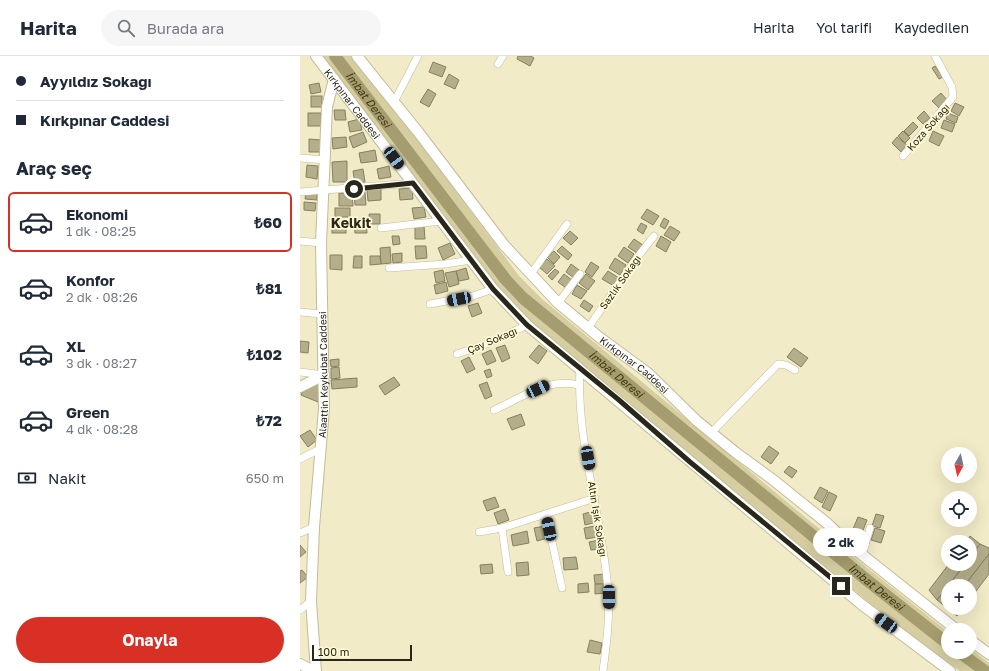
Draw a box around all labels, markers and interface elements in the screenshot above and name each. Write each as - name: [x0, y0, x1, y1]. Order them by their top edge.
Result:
- search box: [101, 10, 381, 46]
- text: Harita: [20, 16, 77, 39]
- icon: search: [115, 17, 137, 39]
- text: Burada ara: [147, 19, 224, 37]
- text: Harita: [753, 19, 794, 36]
- text: Yol tarifi: [816, 19, 872, 36]
- text: Kaydedilen: [894, 19, 969, 36]
- street label: Kırkpınar Caddesi: [322, 66, 383, 141]
- water label: İmbat Deresi: [343, 69, 395, 132]
- text: Ayyıldız Sokağı: [40, 72, 152, 90]
- street label: Koza Sokağı: [904, 101, 952, 153]
- text: Kırkpınar Caddesi: [40, 111, 169, 129]
- car: [382, 145, 406, 171]
- text: Araç seç: [16, 157, 92, 179]
- route start: [345, 180, 363, 198]
- icon: car: [18, 204, 54, 240]
- text: Ekonomi: [66, 205, 128, 223]
- text: ₺60: [254, 213, 282, 231]
- district label: Kelkit: [331, 214, 372, 231]
- text: 1 dk · 08:25: [66, 223, 136, 239]
- street label: Sazlık Sokağı: [597, 252, 643, 312]
- icon: car: [18, 270, 54, 306]
- text: Konfor: [66, 271, 115, 289]
- text: ₺81: [256, 279, 282, 297]
- text: 2 dk · 08:26: [66, 289, 138, 305]
- car: [446, 291, 472, 307]
- street label: Alaattin Keykubat Caddesi: [316, 311, 330, 438]
- street label: Çay Sokağı: [465, 324, 519, 356]
- street label: Kırkpınar Caddesi: [598, 334, 671, 396]
- icon: car: [18, 336, 54, 372]
- text: XL: [66, 337, 85, 355]
- text: ₺102: [247, 345, 282, 363]
- water label: İmbat Deresi: [587, 348, 648, 401]
- text: 3 dk · 08:27: [66, 355, 137, 371]
- car: [525, 378, 551, 400]
- icon: car: [18, 402, 54, 438]
- text: Green: [66, 403, 109, 421]
- text: ₺72: [256, 411, 282, 429]
- text: 4 dk · 08:28: [66, 421, 138, 437]
- car: [580, 445, 596, 471]
- north arrow: [941, 447, 977, 483]
- map controls: [941, 447, 977, 659]
- icon: cash: [16, 467, 38, 489]
- text: Nakit: [48, 469, 86, 487]
- text: 650 m: [246, 470, 284, 486]
- street label: Altın Işık Sokağı: [586, 480, 610, 558]
- button: locate: [941, 491, 977, 527]
- car: [541, 516, 557, 542]
- callout: 2 dk: [813, 528, 869, 556]
- text: 2 dk: [828, 534, 854, 550]
- button: layers: [941, 535, 977, 571]
- water label: İmbat Deresi: [846, 561, 908, 614]
- route end: [832, 577, 850, 595]
- button: +: [941, 579, 977, 615]
- car: [603, 585, 615, 609]
- car: [873, 611, 899, 635]
- button: Onayla: [16, 617, 284, 663]
- button: −: [941, 623, 977, 659]
- scale bar: [312, 643, 412, 662]
- text: 100 m: [318, 645, 349, 658]

